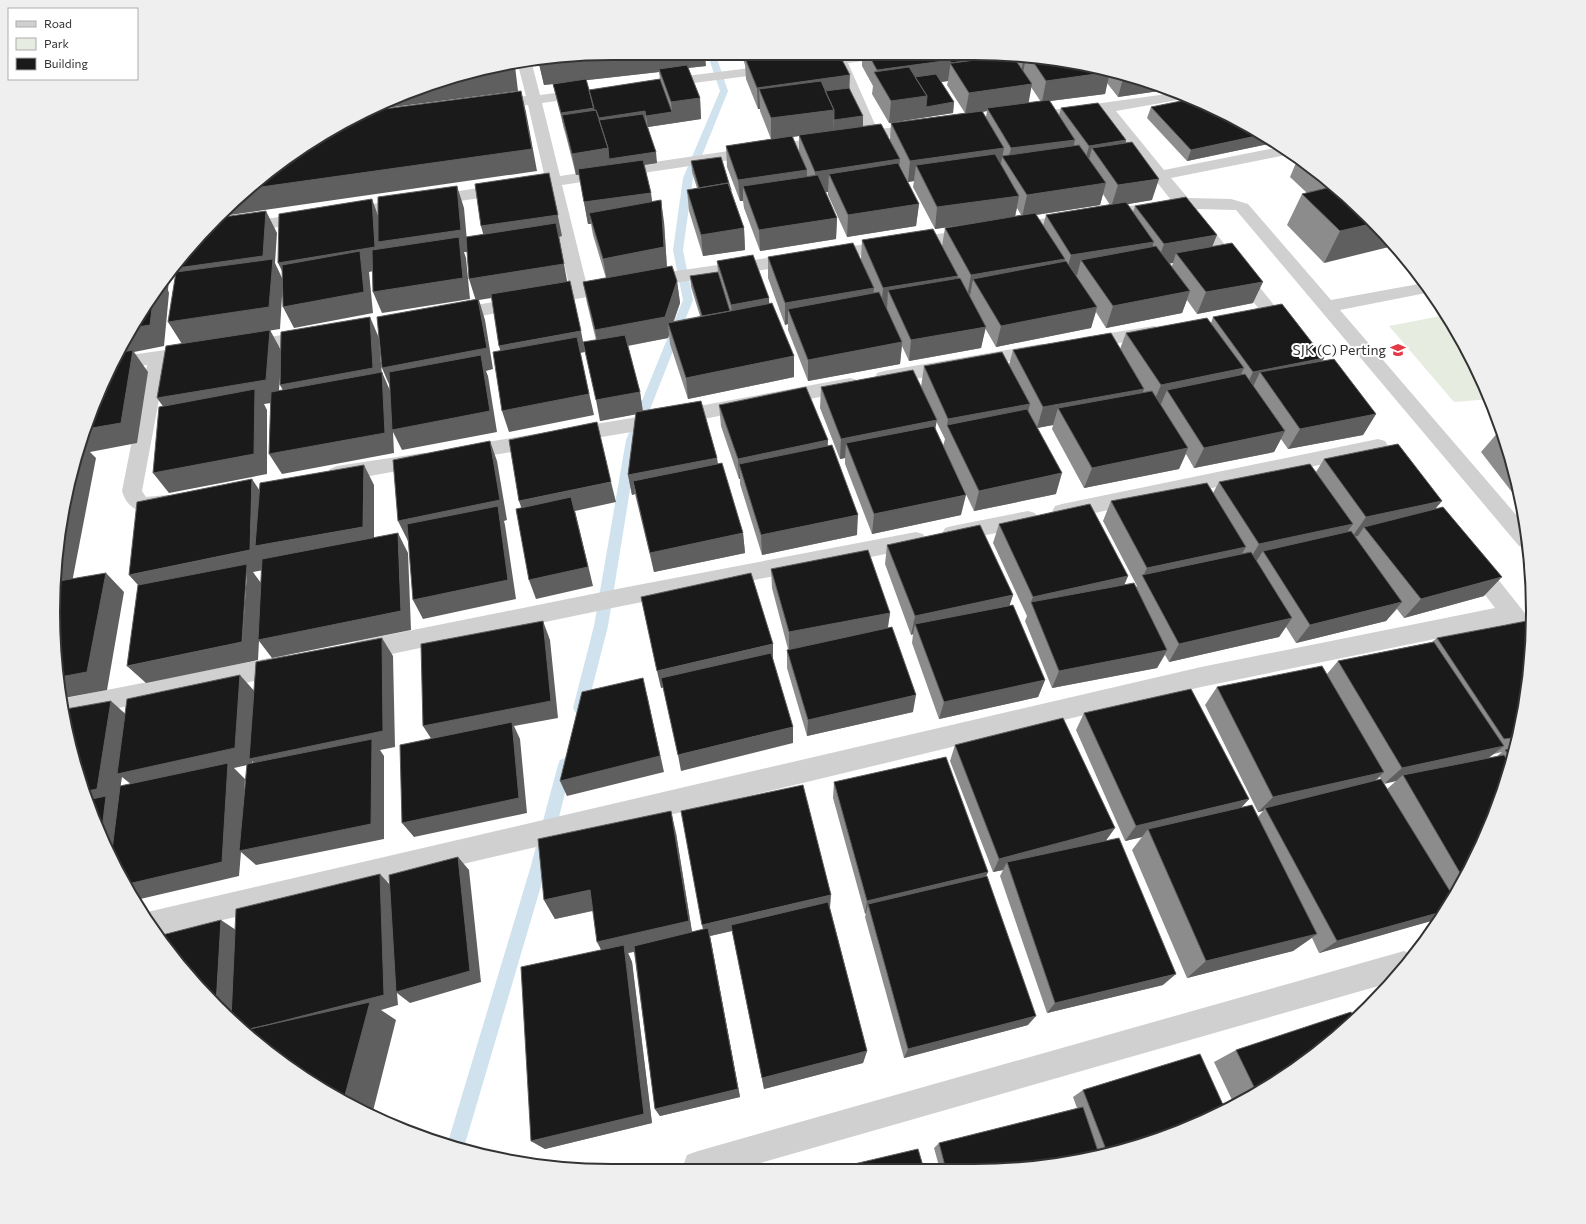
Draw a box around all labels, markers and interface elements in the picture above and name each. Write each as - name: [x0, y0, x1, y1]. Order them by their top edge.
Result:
- legend: [8, 8, 138, 80]
- text: Road: [44, 16, 72, 30]
- text: Park: [44, 36, 70, 50]
- text: Building: [44, 56, 88, 70]
- place label: SJK (C) Perting: [1293, 341, 1386, 358]
- school or university icon: SJK (C) Perting: [1389, 341, 1407, 359]

